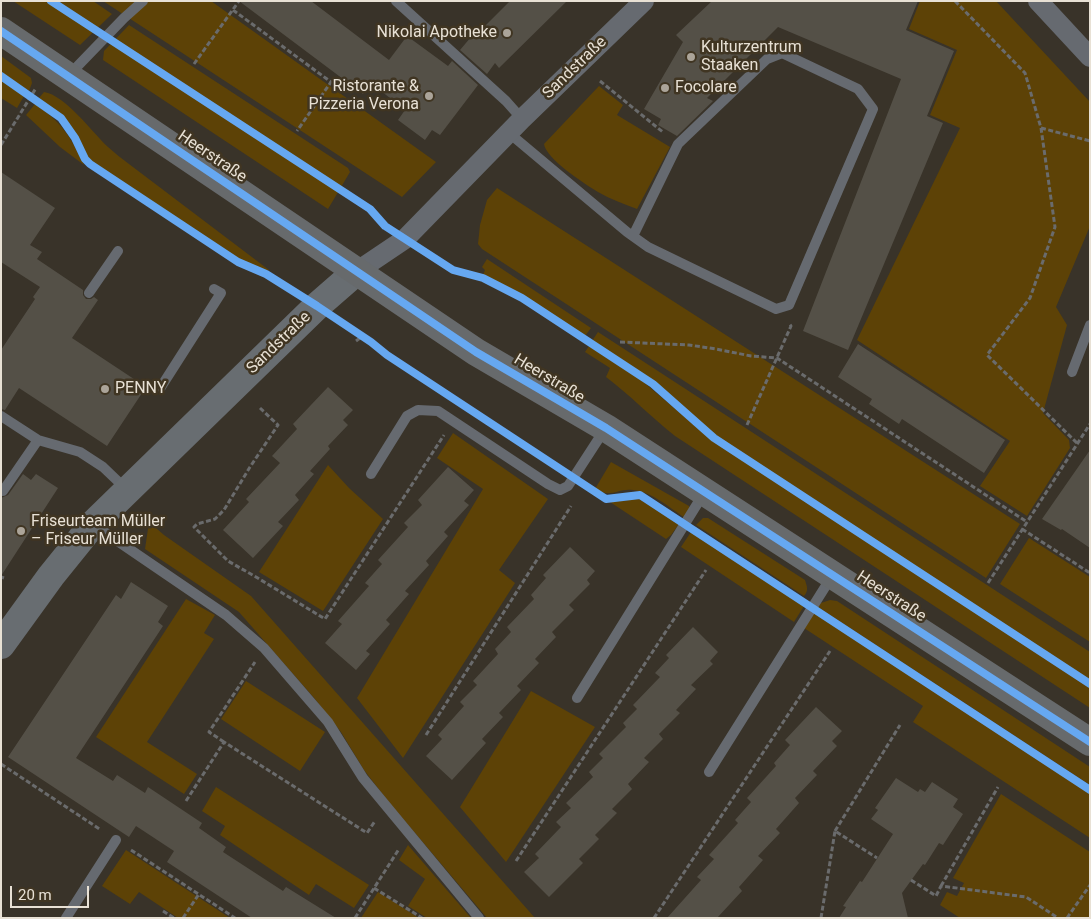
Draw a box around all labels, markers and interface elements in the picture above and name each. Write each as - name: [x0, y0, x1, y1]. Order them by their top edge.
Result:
- place label: Nikolai Apotheke: [376, 23, 497, 43]
- marker: Nikolai Apotheke: [501, 27, 513, 39]
- street label: Sandstraße: [539, 33, 611, 103]
- place label: Kulturzentrum Staaken: [701, 38, 802, 76]
- marker: Kulturzentrum Staaken: [685, 51, 697, 63]
- place label: Ristorante & Pizzeria Verona: [309, 77, 419, 115]
- place label: Focolare: [675, 78, 737, 98]
- marker: Focolare: [659, 82, 671, 94]
- marker: Ristorante & Pizzeria Verona: [423, 90, 435, 102]
- street label: Heerstraße: [174, 127, 250, 187]
- street label: Sandstraße: [243, 308, 315, 378]
- street label: Heerstraße: [510, 350, 588, 408]
- place label: PENNY: [115, 379, 166, 399]
- marker: PENNY: [99, 383, 111, 395]
- place label: Friseurteam Müller – Friseur Müller: [31, 512, 165, 550]
- marker: Friseurteam Müller – Friseur Müller: [15, 525, 27, 537]
- street label: Heerstraße: [853, 567, 929, 627]
- scale bar: [12, 876, 91, 908]
- text: 20 m: [18, 886, 52, 904]

